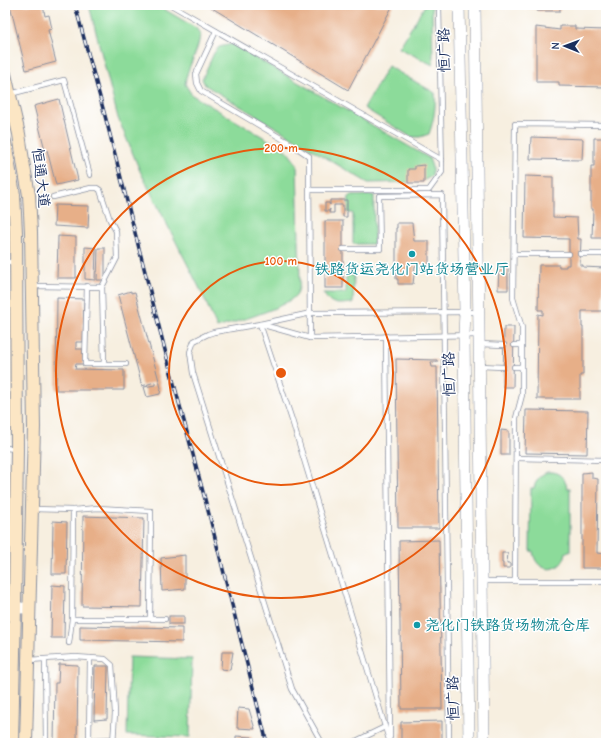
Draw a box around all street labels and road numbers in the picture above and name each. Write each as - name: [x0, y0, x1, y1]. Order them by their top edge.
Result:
- street label: 恒广路: [435, 27, 453, 73]
- street label: 恒通大道: [28, 147, 54, 209]
- street label: 恒广路: [440, 351, 458, 397]
- street label: 恒广路: [444, 675, 462, 721]

